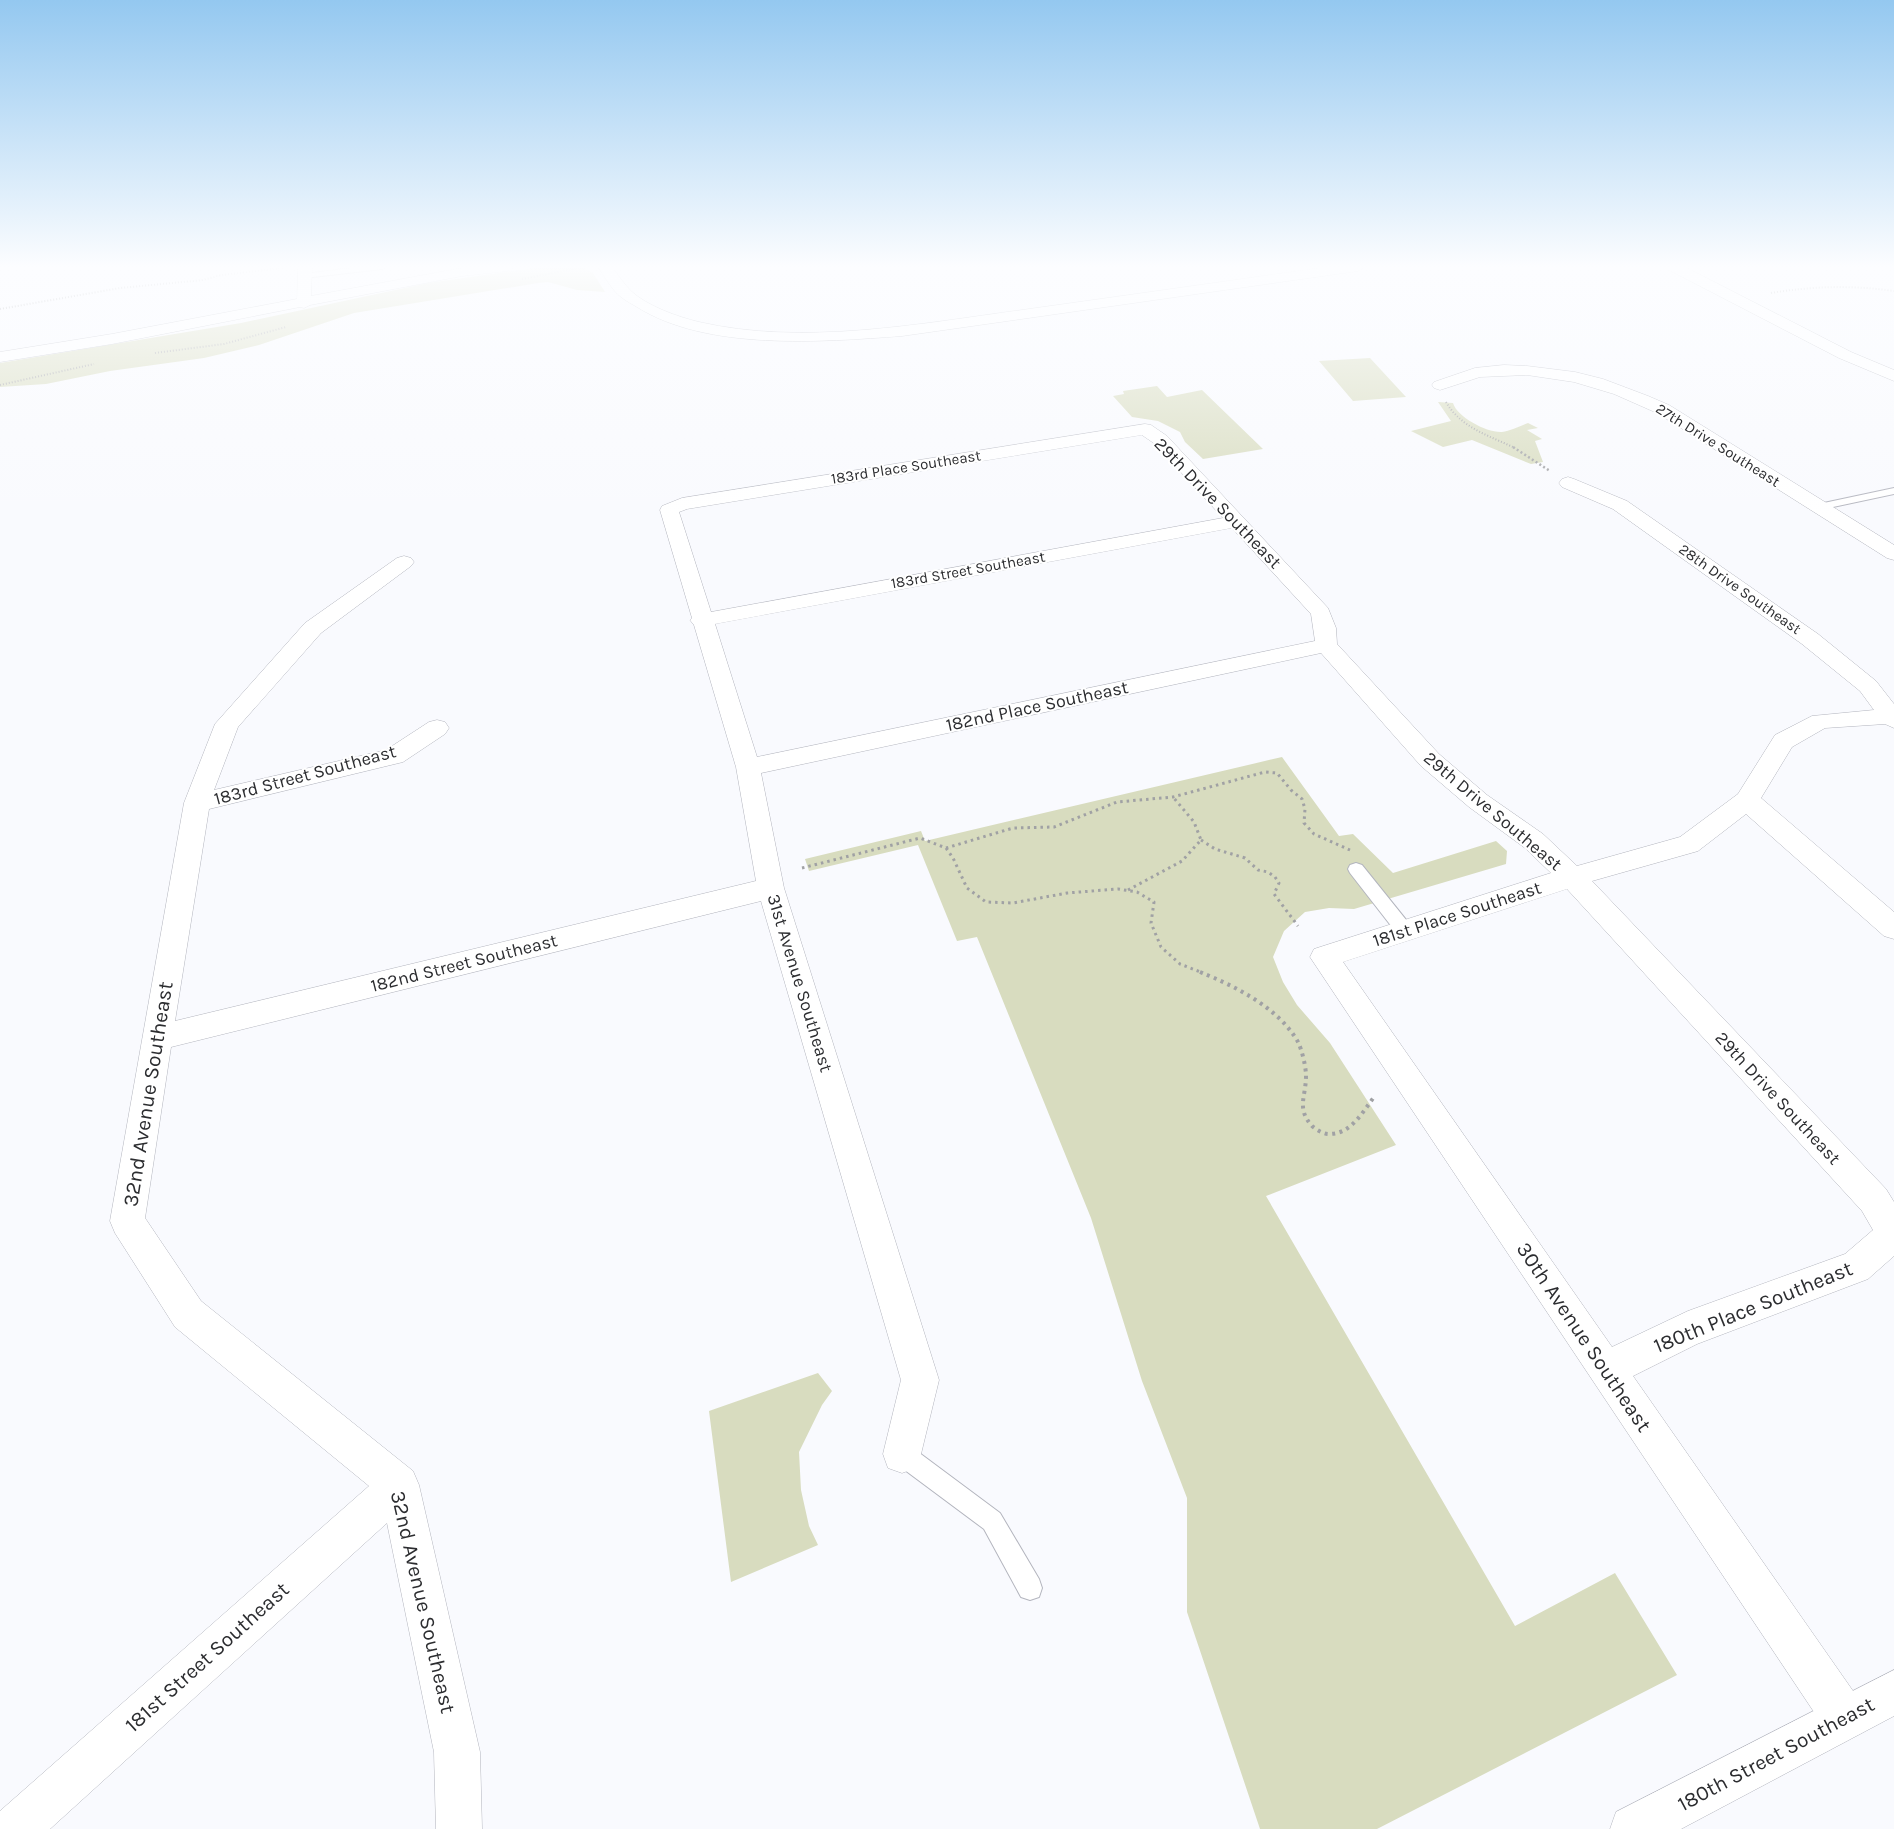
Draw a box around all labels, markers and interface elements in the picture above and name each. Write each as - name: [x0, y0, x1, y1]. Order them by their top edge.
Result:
- street label: 27th Drive Southeast: [1653, 399, 1784, 491]
- street label: 29th Drive Southeast: [1150, 433, 1286, 573]
- street label: 183rd Place Southeast: [830, 446, 982, 488]
- street label: 28th Drive Southeast: [1675, 540, 1805, 638]
- street label: 183rd Street Southeast: [890, 548, 1047, 592]
- street label: 182nd Place Southeast: [944, 676, 1130, 736]
- street label: 183rd Street Southeast: [212, 740, 399, 810]
- street label: 29th Drive Southeast: [1419, 747, 1567, 875]
- street label: 181st Place Southeast: [1370, 876, 1544, 952]
- street label: 31st Avenue Southeast: [762, 891, 838, 1075]
- street label: 182nd Street Southeast: [368, 929, 560, 997]
- street label: 32nd Avenue Southeast: [118, 980, 178, 1208]
- street label: 29th Drive Southeast: [1711, 1027, 1845, 1169]
- street label: 30th Avenue Southeast: [1512, 1238, 1656, 1436]
- street label: 180th Place Southeast: [1650, 1256, 1856, 1358]
- street label: 32nd Avenue Southeast: [386, 1488, 460, 1716]
- street label: 181st Street Southeast: [120, 1577, 294, 1737]
- street label: 180th Street Southeast: [1674, 1692, 1879, 1816]

